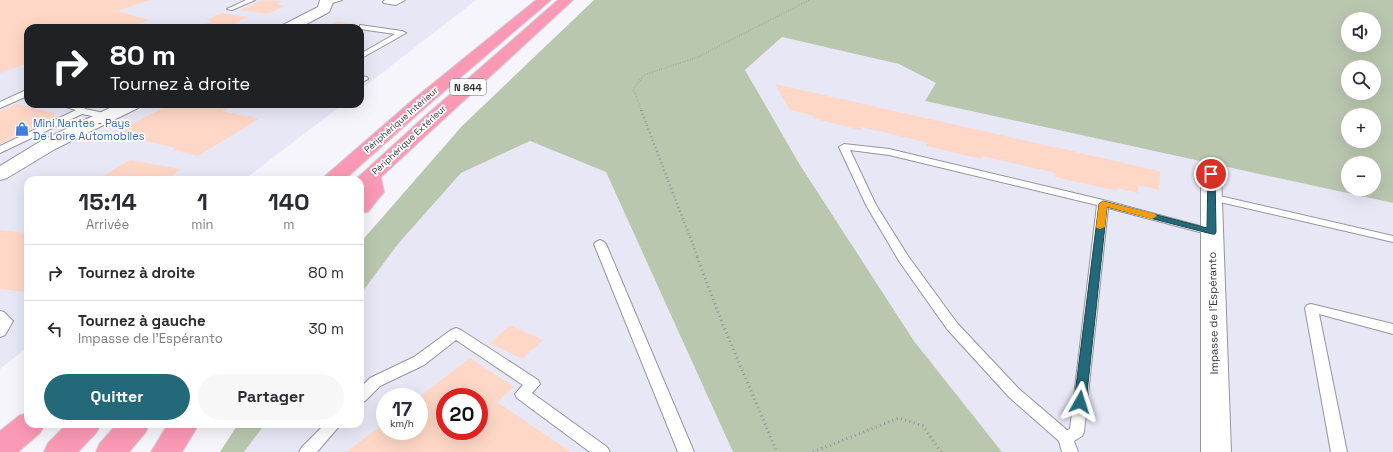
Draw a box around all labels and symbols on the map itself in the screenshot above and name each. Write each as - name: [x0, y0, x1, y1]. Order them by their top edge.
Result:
- road number: N 844: [450, 79, 486, 95]
- street label: Périphérique Intérieur: [362, 84, 441, 155]
- street label: Périphérique Extérieur: [369, 102, 449, 177]
- place label: Mini Nantes - Pays De Loire Automobiles: [33, 116, 145, 143]
- shop icon: Mini Nantes - Pays De Loire Automobiles: [14, 121, 30, 137]
- pin: [1194, 157, 1228, 191]
- street label: Impasse de l'Espéranto: [1205, 251, 1221, 374]
- position arrow: [1059, 381, 1101, 423]
- speed limit sign: 20: [436, 388, 488, 440]

